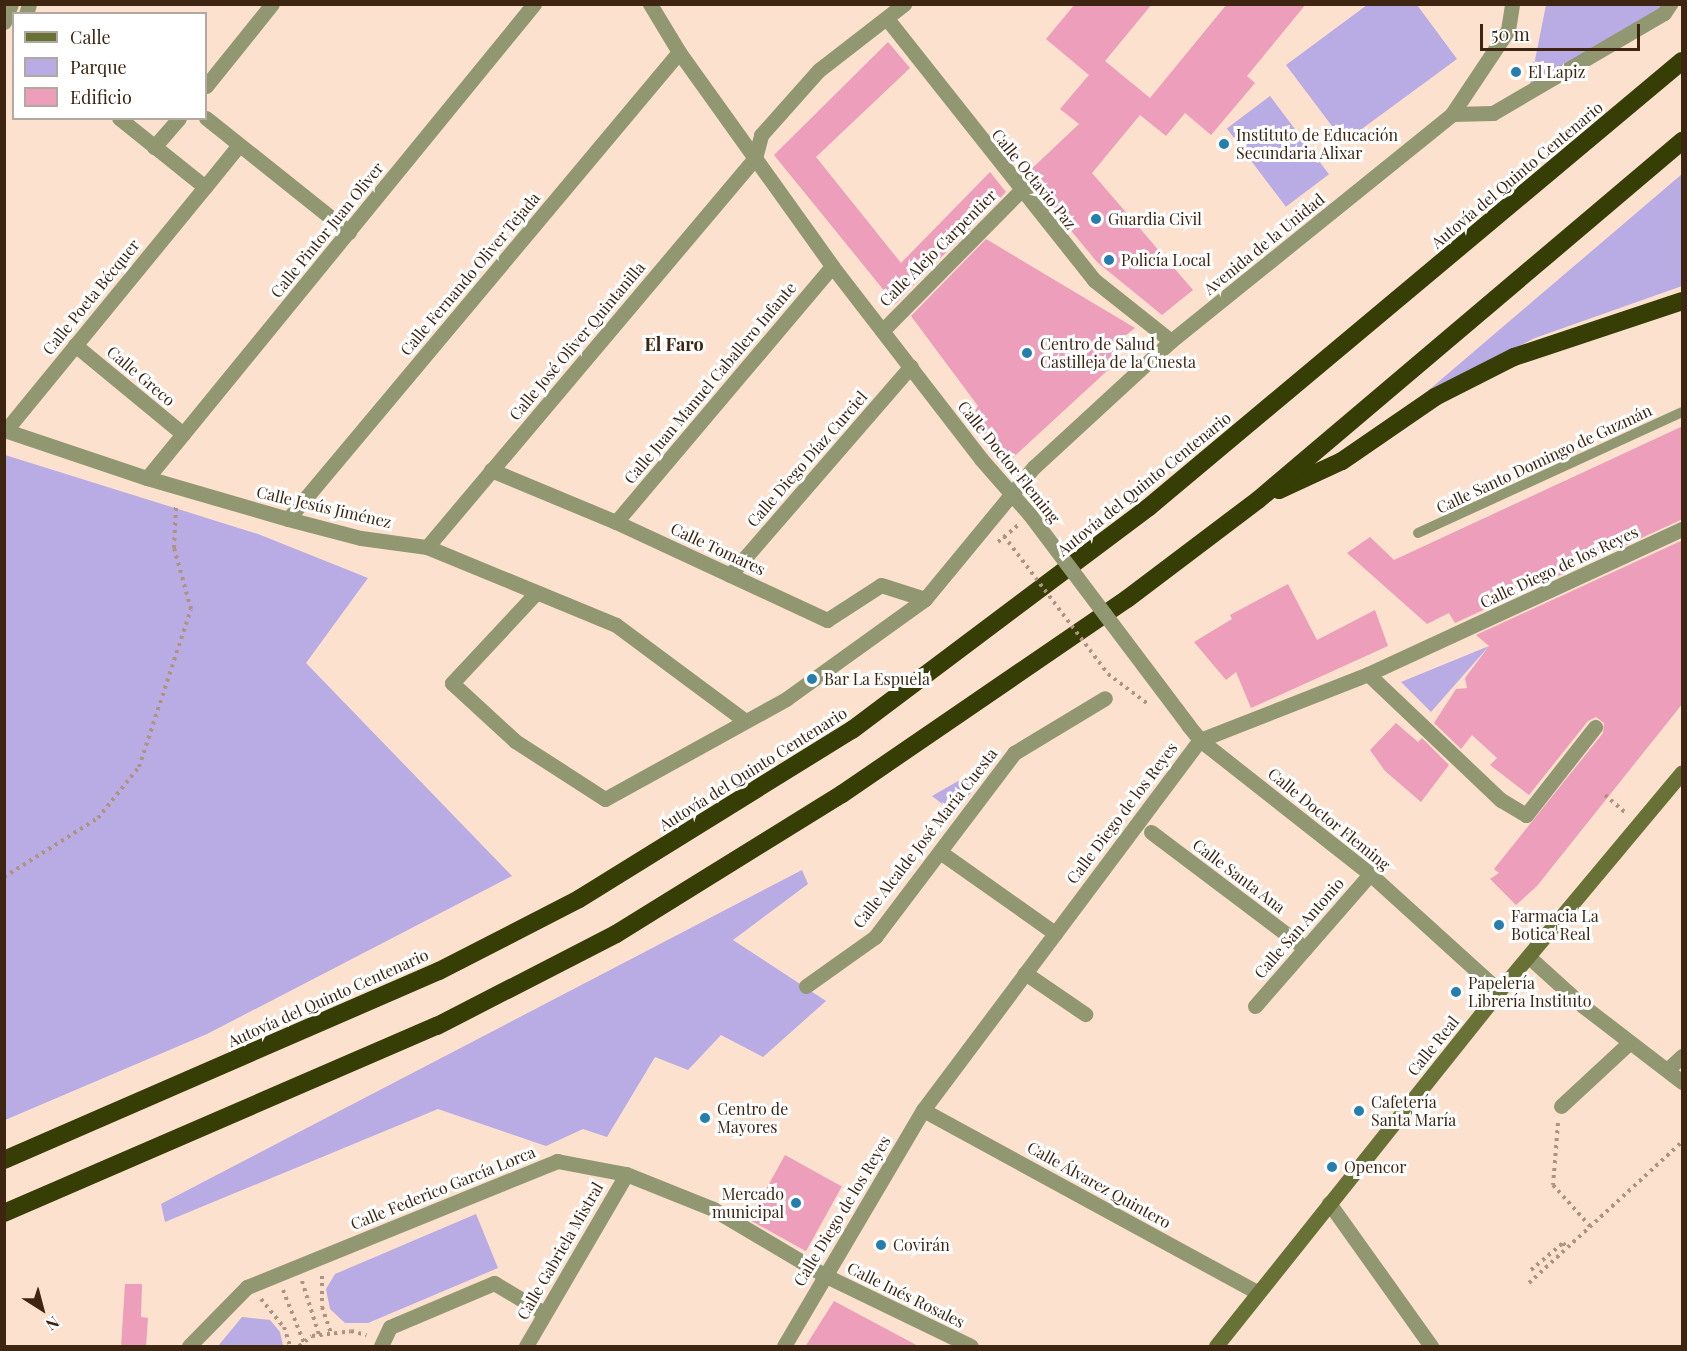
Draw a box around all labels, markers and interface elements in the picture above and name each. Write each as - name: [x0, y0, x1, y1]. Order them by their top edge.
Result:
- legend: [12, 12, 207, 120]
- scale bar: [1483, 12, 1644, 50]
- text: 50 m: [1491, 22, 1530, 46]
- text: Calle: [70, 25, 111, 49]
- text: Parque: [70, 55, 127, 79]
- place label: El Lapiz: [1528, 62, 1585, 82]
- marker: El Lapiz: [1509, 65, 1523, 79]
- text: Edificio: [70, 85, 132, 109]
- street label: Autovía del Quinto Centenario: [1427, 98, 1607, 252]
- street label: Calle Octavio Paz: [988, 125, 1080, 233]
- place label: Instituto de Educación Secundaria Alixar: [1236, 125, 1398, 163]
- marker: Instituto de Educación Secundaria Alixar: [1217, 137, 1231, 151]
- street label: Calle Pintor Juan Oliver: [266, 158, 388, 302]
- street label: Calle Alejo Carpentier: [875, 185, 1001, 311]
- street label: Calle Fernando Oliver Tejada: [396, 188, 544, 360]
- street label: Avenida de la Unidad: [1199, 189, 1329, 299]
- place label: Guardia Civil: [1108, 209, 1202, 229]
- marker: Guardia Civil: [1089, 212, 1103, 226]
- street label: Calle Poeta Bécquer: [39, 235, 143, 359]
- place label: Policía Local: [1121, 250, 1211, 270]
- marker: Policía Local: [1102, 253, 1116, 267]
- street label: Calle José Oliver Quintanilla: [505, 258, 649, 424]
- street label: Calle Juan Manuel Caballero Infante: [620, 278, 800, 488]
- district label: El Faro: [644, 333, 704, 355]
- place label: Centro de Salud Castilleja de la Cuesta: [1040, 334, 1197, 372]
- street label: Calle Greco: [103, 342, 179, 410]
- marker: Centro de Salud Castilleja de la Cuesta: [1018, 344, 1036, 362]
- street label: Calle Diego Díaz Curciel: [743, 387, 871, 531]
- street label: Calle Doctor Fleming: [954, 397, 1064, 527]
- street label: Calle Santo Domingo de Guzmán: [1433, 401, 1655, 517]
- street label: Autovía del Quinto Centenario: [1053, 408, 1235, 560]
- street label: Calle Jesús Jiménez: [255, 482, 393, 532]
- street label: Calle Tomares: [668, 519, 768, 579]
- street label: Calle Diego de los Reyes: [1477, 522, 1641, 612]
- place label: Bar La Espuela: [824, 669, 931, 689]
- marker: Bar La Espuela: [805, 672, 819, 686]
- street label: Autovía del Quinto Centenario: [655, 703, 851, 835]
- street label: Calle Diego de los Reyes: [1062, 738, 1182, 888]
- street label: Calle Alcalde José María Cuesta: [849, 744, 1001, 932]
- street label: Calle Doctor Fleming: [1264, 764, 1394, 874]
- street label: Calle Santa Ana: [1189, 835, 1289, 917]
- street label: Calle San Antonio: [1250, 874, 1348, 982]
- place label: Farmacia La Botica Real: [1511, 906, 1599, 944]
- marker: Farmacia La Botica Real: [1492, 918, 1506, 932]
- street label: Autovía del Quinto Centenario: [225, 945, 431, 1051]
- place label: Papelería Librería Instituto: [1468, 973, 1592, 1011]
- marker: Papelería Librería Instituto: [1449, 985, 1463, 999]
- street label: Calle Real: [1403, 1012, 1463, 1080]
- place label: Cafetería Santa María: [1371, 1092, 1456, 1130]
- place label: Centro de Mayores: [717, 1099, 788, 1137]
- marker: Cafetería Santa María: [1352, 1104, 1366, 1118]
- marker: Centro de Mayores: [698, 1111, 712, 1125]
- street label: Calle Diego de los Reyes: [789, 1132, 895, 1290]
- street label: Calle Álvarez Quintero: [1024, 1137, 1174, 1233]
- street label: Calle Federico García Lorca: [348, 1142, 538, 1234]
- place label: Opencor: [1344, 1157, 1406, 1177]
- marker: Opencor: [1325, 1160, 1339, 1174]
- street label: Calle Gabriela Mistral: [513, 1179, 607, 1323]
- place label: Mercado municipal: [712, 1184, 784, 1222]
- marker: Mercado municipal: [789, 1196, 803, 1210]
- place label: Covirán: [893, 1235, 950, 1255]
- marker: Covirán: [874, 1238, 888, 1252]
- street label: Calle Inés Rosales: [844, 1258, 968, 1332]
- north arrow: [12, 1279, 72, 1339]
- text: N: [42, 1312, 64, 1336]

